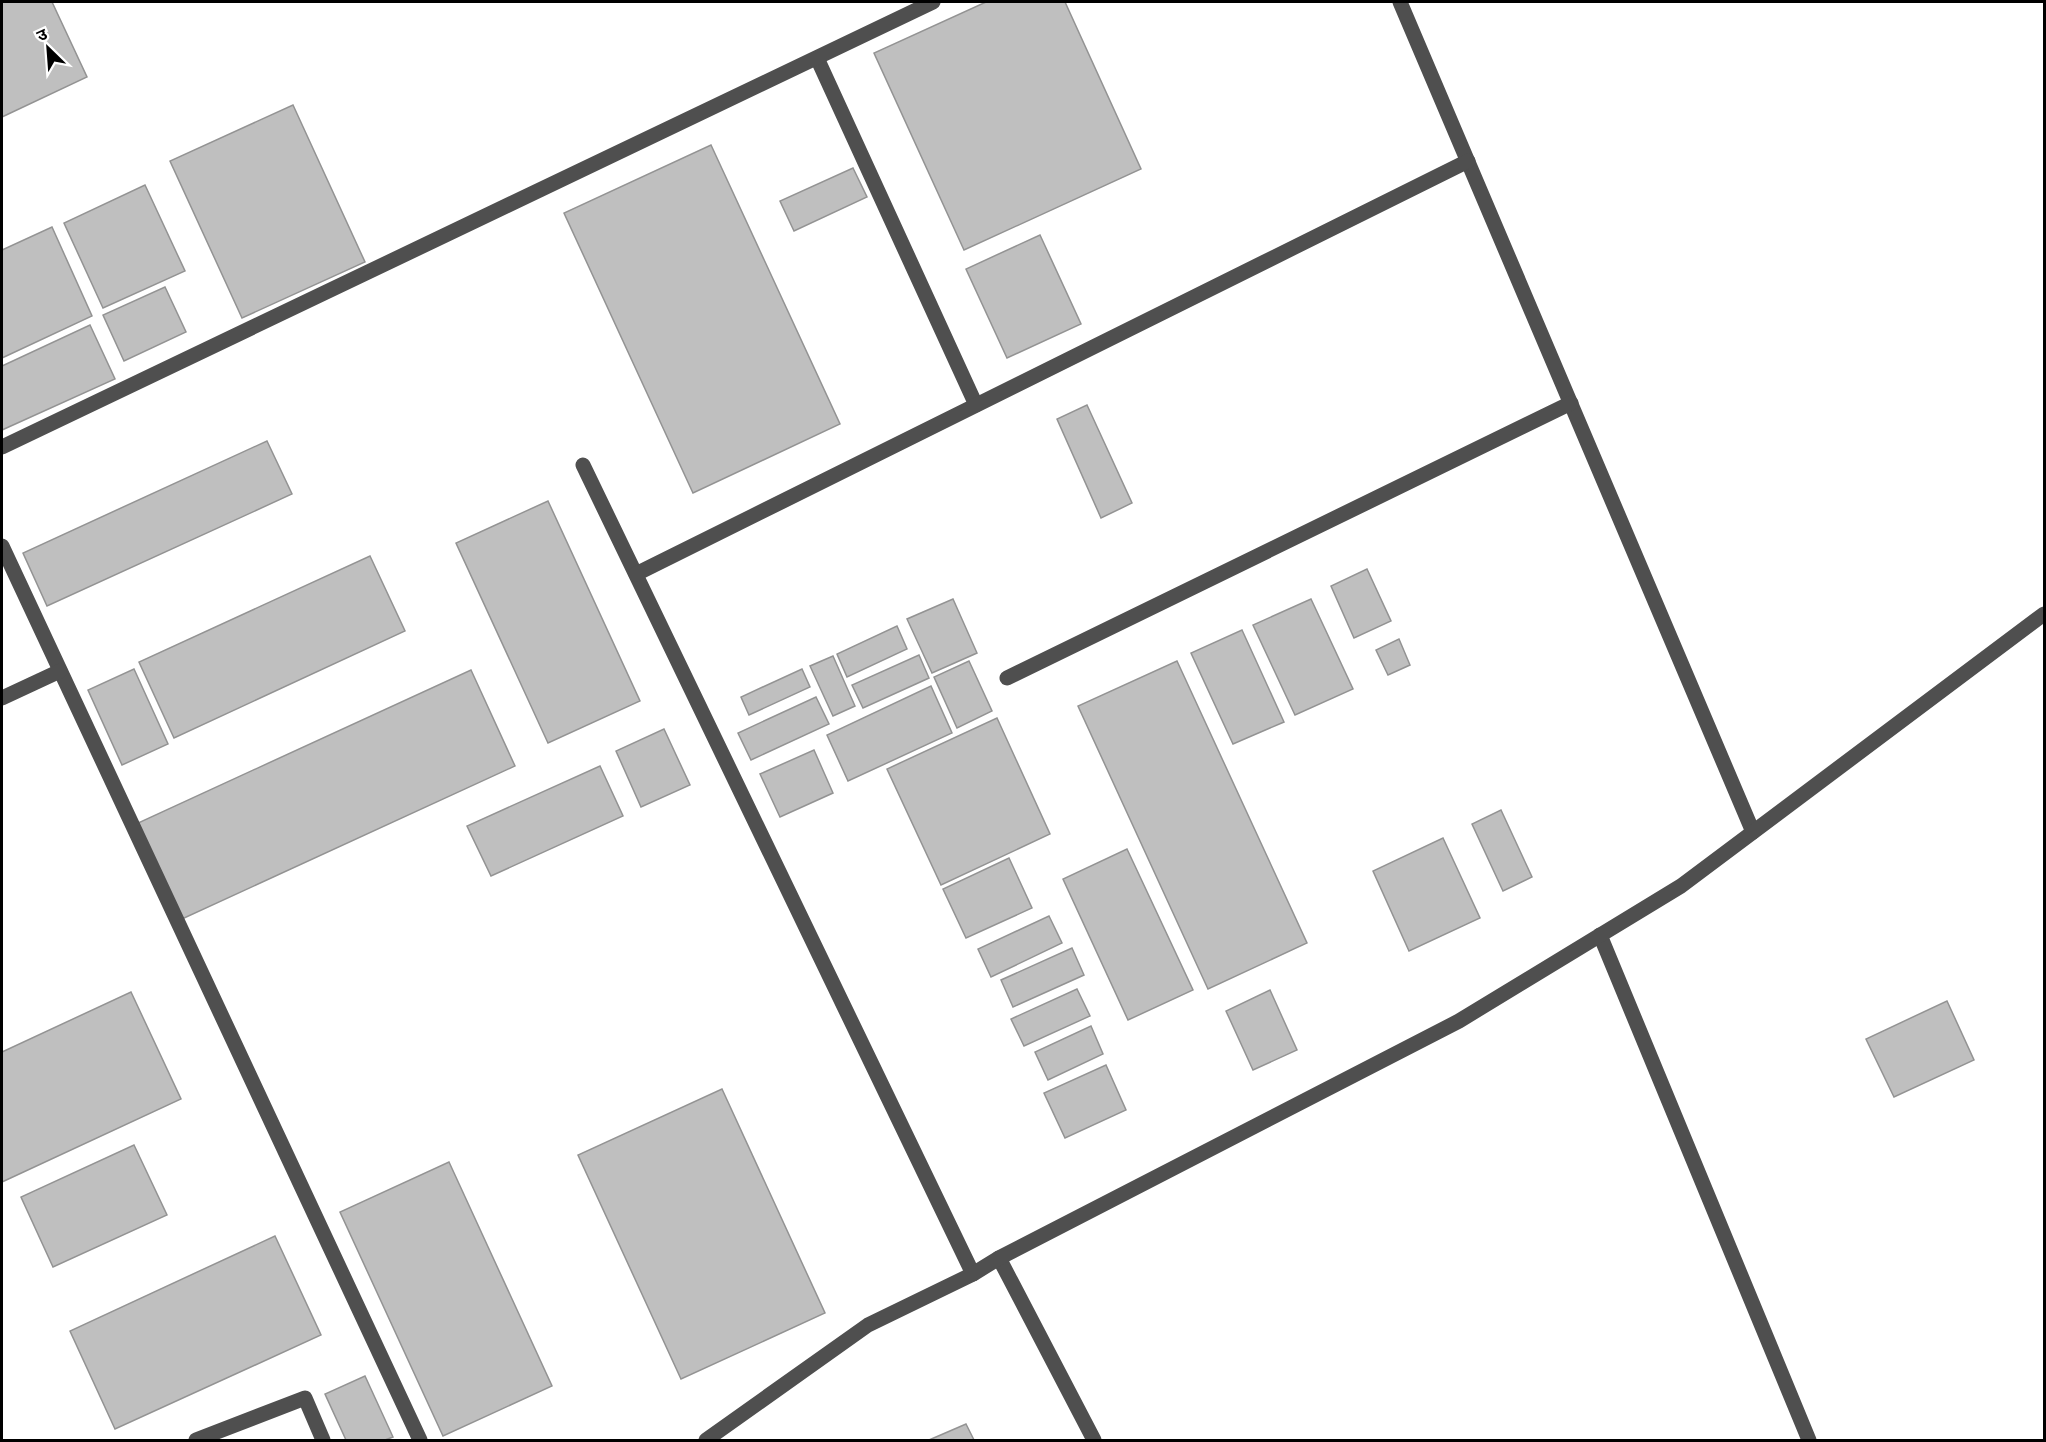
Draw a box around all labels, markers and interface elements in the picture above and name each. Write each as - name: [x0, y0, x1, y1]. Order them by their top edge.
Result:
- north arrow: [18, 18, 78, 78]
- text: उ: [34, 24, 51, 45]

